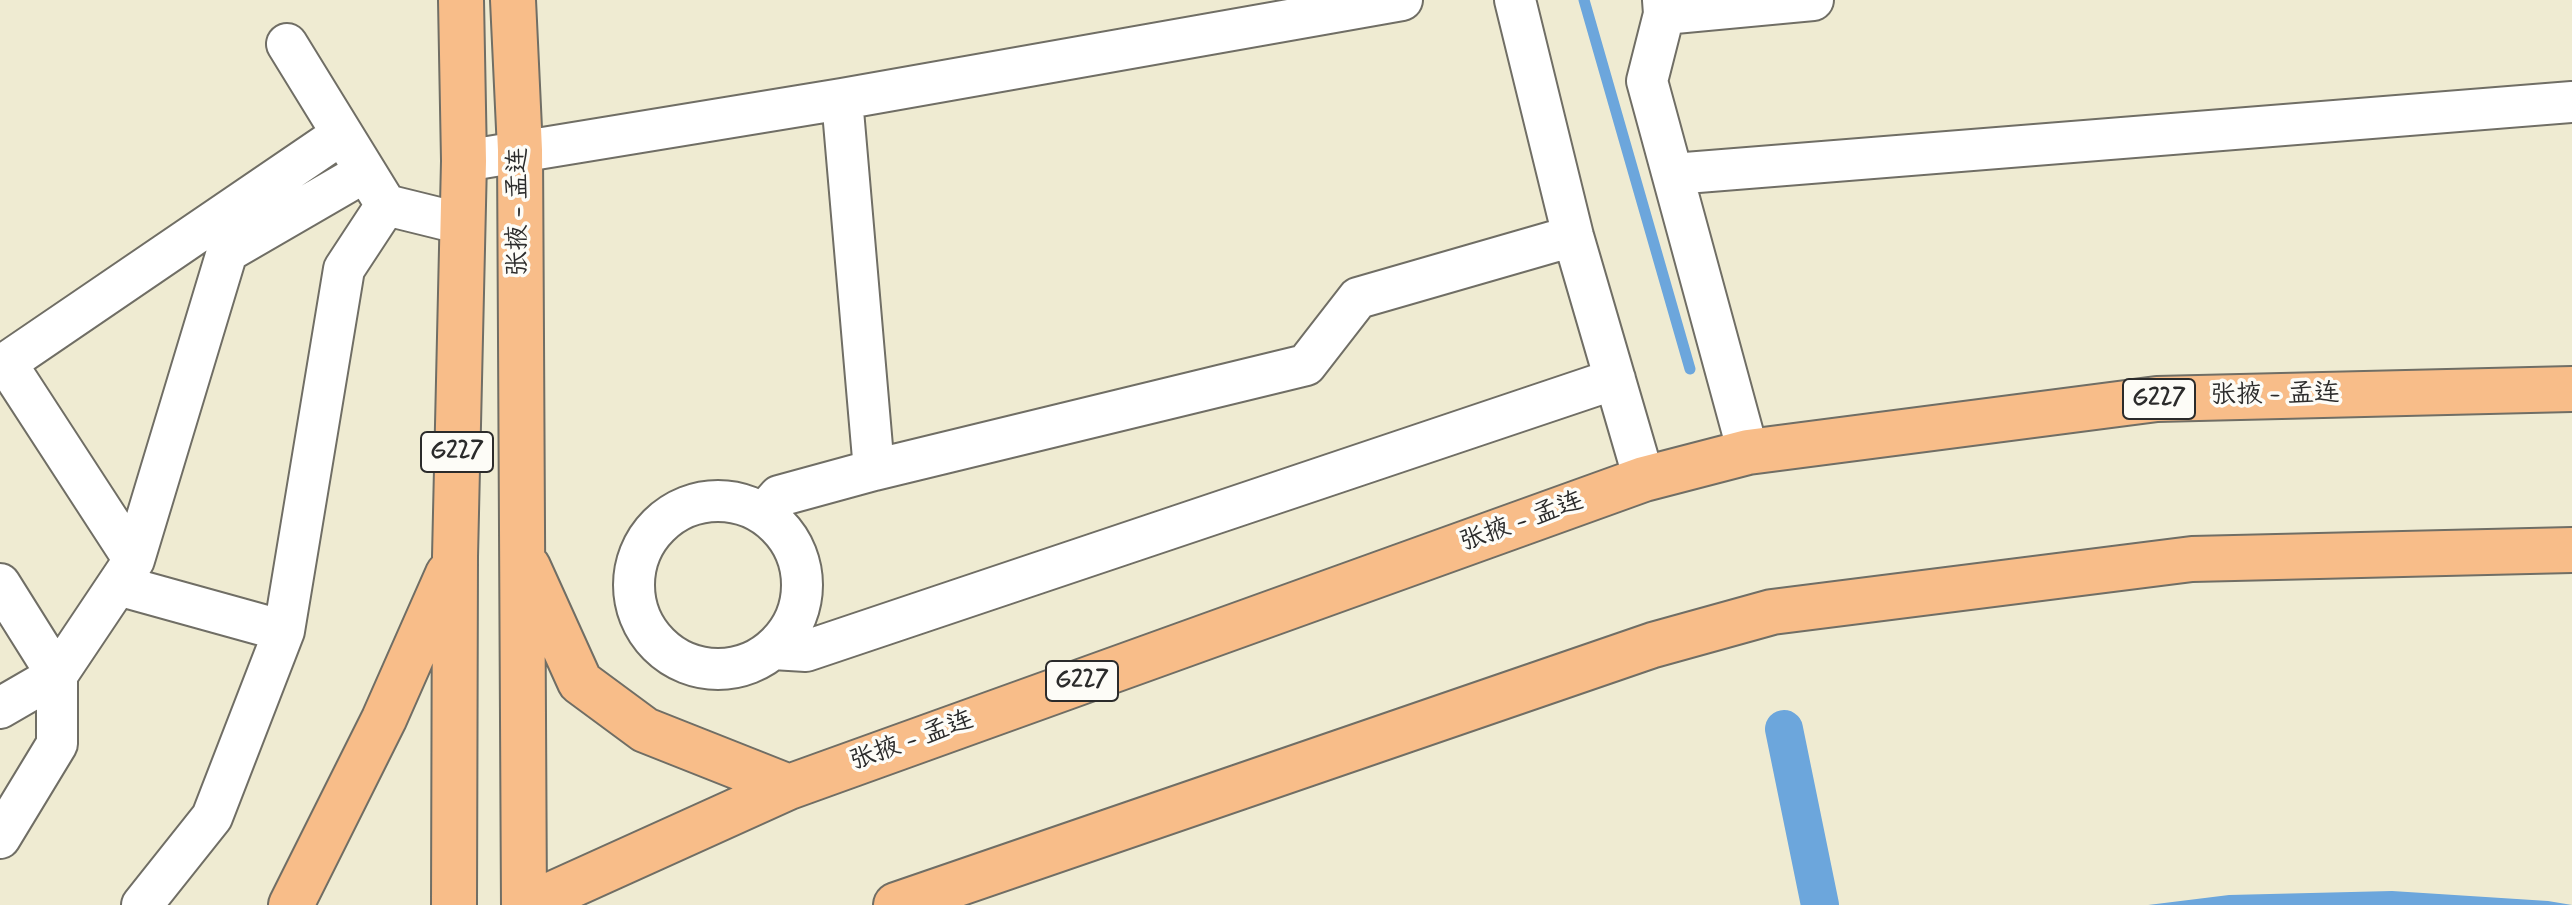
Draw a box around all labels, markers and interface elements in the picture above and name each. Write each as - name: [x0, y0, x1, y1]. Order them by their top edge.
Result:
- street label: 张掖 - 孟连: [504, 147, 536, 277]
- road number: G227: [2123, 379, 2195, 419]
- street label: 张掖 - 孟连: [2210, 379, 2340, 413]
- road number: G227: [421, 432, 493, 472]
- street label: 张掖 - 孟连: [1456, 486, 1588, 560]
- road number: G227: [1046, 661, 1118, 701]
- street label: 张掖 - 孟连: [846, 705, 978, 779]

